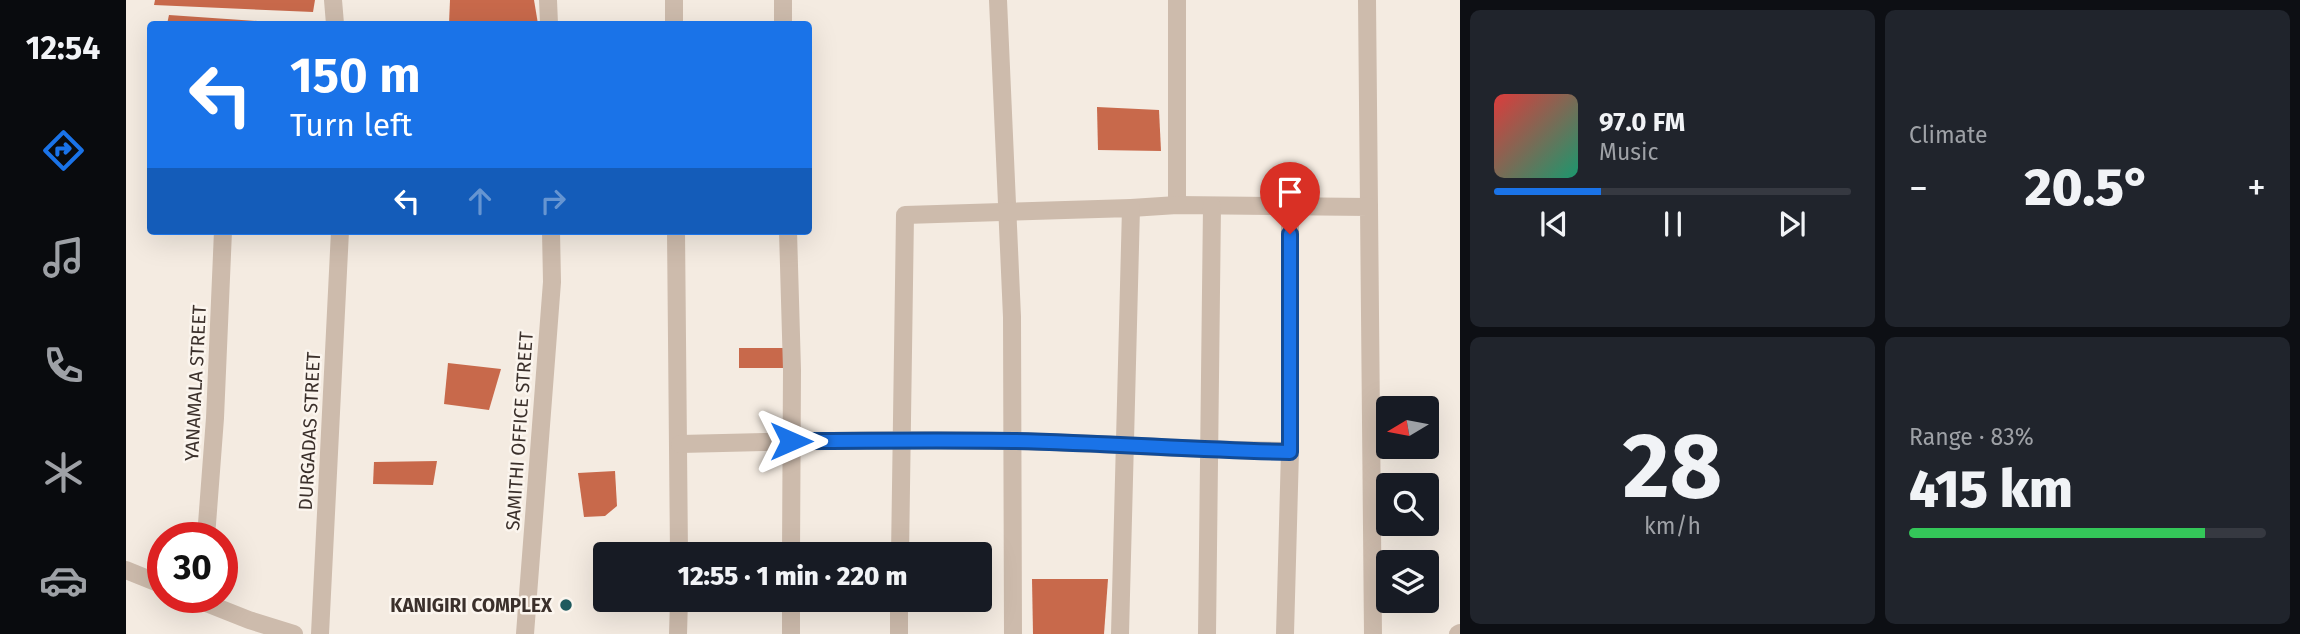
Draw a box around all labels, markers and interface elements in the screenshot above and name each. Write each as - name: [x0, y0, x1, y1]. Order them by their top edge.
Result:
- text: 12:54: [26, 29, 100, 67]
- text: 150 m: [290, 46, 421, 105]
- icon: left: [175, 49, 266, 140]
- text: Turn left: [290, 106, 412, 144]
- text: 97.0 FM: [1599, 107, 1685, 138]
- text: Climate: [1909, 121, 1988, 149]
- icon: directions: [39, 126, 88, 175]
- text: Music: [1599, 138, 1659, 166]
- text: 20.5°: [2025, 156, 2151, 219]
- pin: [1260, 162, 1320, 234]
- text: −: [1909, 165, 1928, 211]
- text: +: [2247, 165, 2266, 211]
- icon: arrive: [1271, 173, 1309, 211]
- icon: left: [388, 182, 426, 220]
- icon: ahead: [461, 182, 499, 220]
- icon: right: [534, 182, 572, 220]
- icon: previous: [1535, 205, 1573, 243]
- icon: pause: [1654, 205, 1692, 243]
- icon: next: [1773, 205, 1811, 243]
- icon: music: [39, 233, 88, 282]
- street label: YANAMALA STREET: [180, 304, 211, 462]
- street label: SAMITHI OFFICE STREET: [501, 331, 538, 531]
- icon: phone: [39, 341, 88, 390]
- street label: DURGADAS STREET: [294, 351, 325, 511]
- north arrow: [1376, 396, 1438, 458]
- map controls: [1376, 396, 1439, 613]
- position arrow: [754, 404, 828, 478]
- text: 28: [1623, 412, 1722, 521]
- text: Range · 83%: [1909, 423, 2034, 451]
- icon: climate: [39, 448, 88, 497]
- text: 415 km: [1909, 458, 2073, 521]
- button: search: [1376, 473, 1439, 536]
- text: km/h: [1644, 512, 1701, 540]
- speed limit sign: 30: [147, 522, 238, 613]
- button: layers: [1376, 550, 1439, 613]
- icon: car: [39, 556, 88, 605]
- text: 12:55 · 1 min · 220 m: [678, 561, 907, 592]
- place label: KANIGIRI COMPLEX: [390, 594, 553, 617]
- marker: KANIGIRI COMPLEX: [558, 597, 574, 613]

